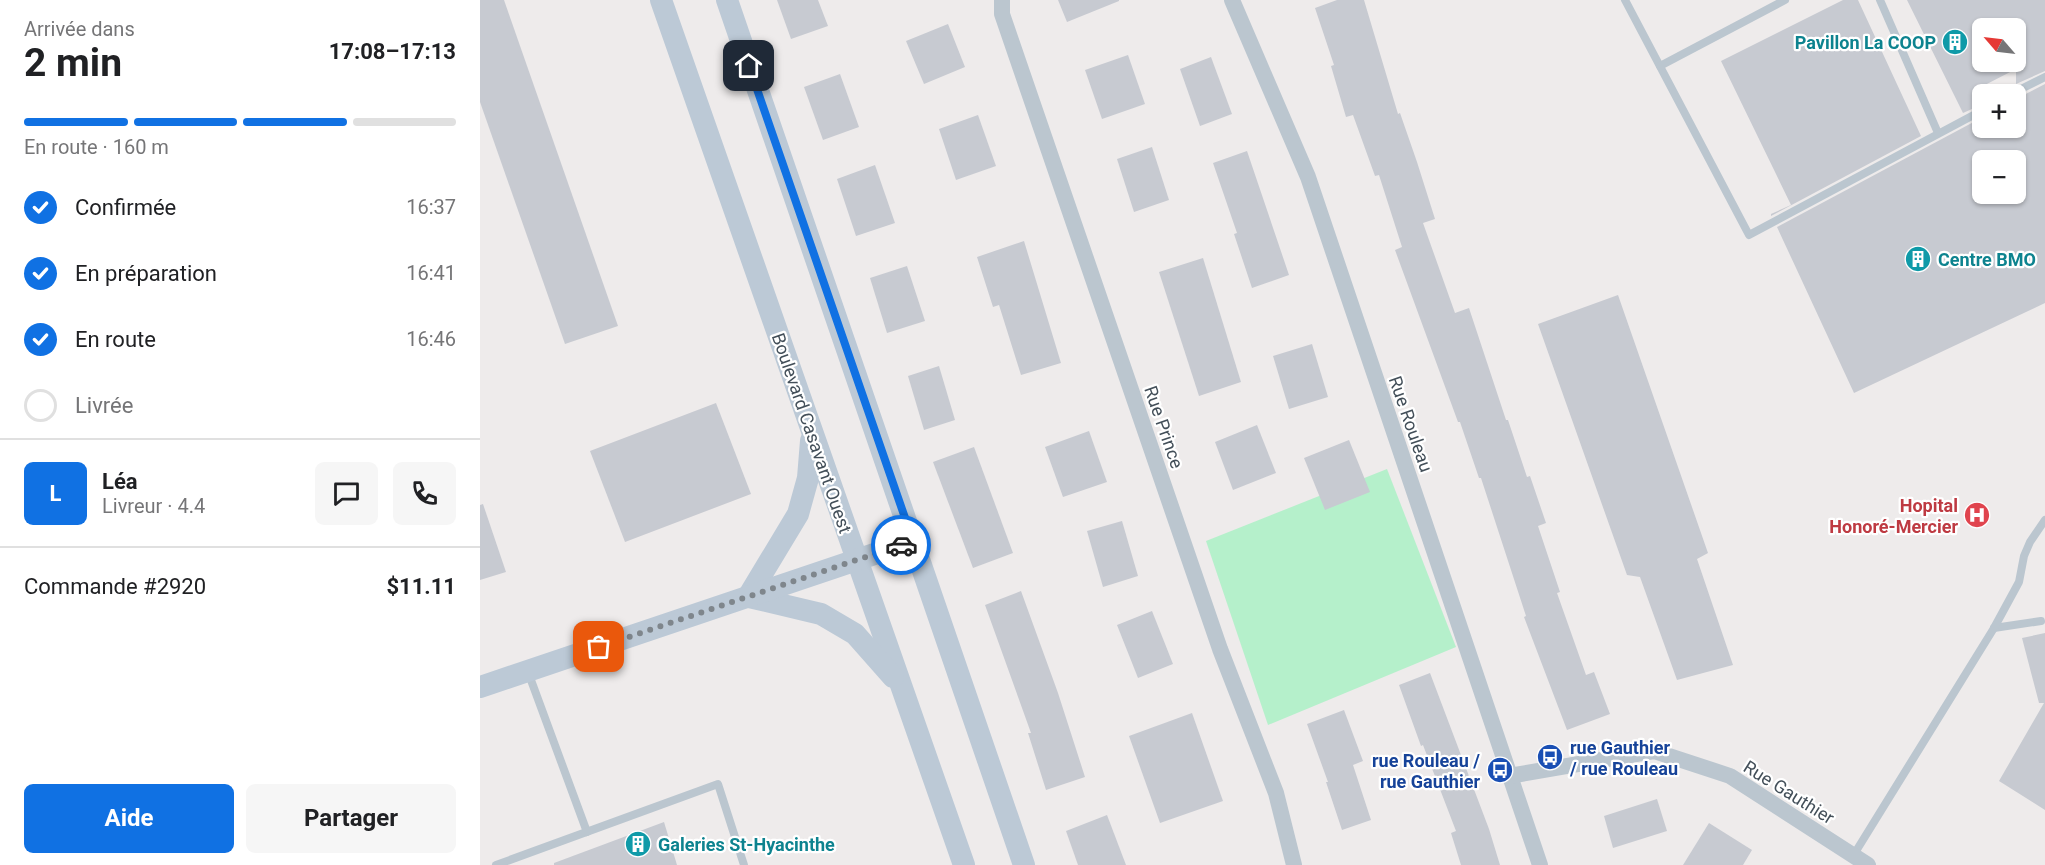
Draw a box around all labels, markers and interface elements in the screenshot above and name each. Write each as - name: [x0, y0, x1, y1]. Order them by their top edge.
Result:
- text: Arrivée dans: [24, 17, 135, 41]
- north arrow: [1972, 18, 2026, 72]
- map controls: [1972, 18, 2026, 204]
- building icon: Pavillon La COOP: [1940, 27, 1970, 57]
- place label: Pavillon La COOP: [1795, 32, 1936, 53]
- text: 17:08–17:13: [329, 39, 456, 64]
- text: 2 min: [24, 40, 122, 86]
- pin: [723, 40, 774, 91]
- icon: home: [732, 49, 765, 82]
- button: +: [1972, 84, 2026, 138]
- text: En route · 160 m: [24, 135, 169, 159]
- button: −: [1972, 150, 2026, 204]
- icon: check: [24, 191, 57, 224]
- text: Confirmée: [75, 195, 176, 220]
- text: 16:37: [406, 195, 456, 219]
- building icon: Centre BMO: [1903, 244, 1933, 274]
- place label: Centre BMO: [1938, 249, 2036, 270]
- icon: check: [24, 257, 57, 290]
- text: En préparation: [75, 261, 217, 286]
- text: 16:41: [406, 261, 456, 285]
- icon: check: [24, 323, 57, 356]
- text: En route: [75, 327, 156, 352]
- text: 16:46: [406, 327, 456, 351]
- street label: Boulevard Casavant Ouest: [768, 330, 856, 536]
- street label: Rue Rouleau: [1385, 373, 1437, 475]
- street label: Rue Prince: [1140, 383, 1188, 471]
- text: Livrée: [75, 393, 133, 418]
- button: chat: [315, 462, 378, 525]
- button: phone: [393, 462, 456, 525]
- text: Léa: [102, 469, 138, 494]
- text: L: [50, 481, 61, 506]
- text: Livreur · 4.4: [102, 494, 205, 518]
- place label: Hopital Honoré-Mercier: [1829, 495, 1958, 537]
- hospital icon: Hopital Honoré-Mercier: [1962, 500, 1992, 530]
- courier: [871, 515, 931, 575]
- icon: car: [885, 529, 918, 562]
- text: Commande #2920: [24, 574, 206, 599]
- text: $11.11: [387, 574, 456, 599]
- pin: [573, 621, 624, 672]
- icon: bag: [582, 630, 615, 663]
- place label: rue Gauthier / rue Rouleau: [1569, 737, 1678, 779]
- bus stop icon: rue Gauthier / rue Rouleau: [1535, 742, 1565, 772]
- place label: rue Rouleau / rue Gauthier: [1372, 750, 1480, 792]
- bus stop icon: rue Rouleau / rue Gauthier: [1485, 755, 1515, 785]
- street label: Rue Gauthier: [1740, 756, 1838, 828]
- button: Aide: [24, 784, 234, 853]
- button: Partager: [246, 784, 456, 853]
- building icon: Galeries St-Hyacinthe: [623, 829, 653, 859]
- place label: Galeries St-Hyacinthe: [658, 834, 835, 855]

